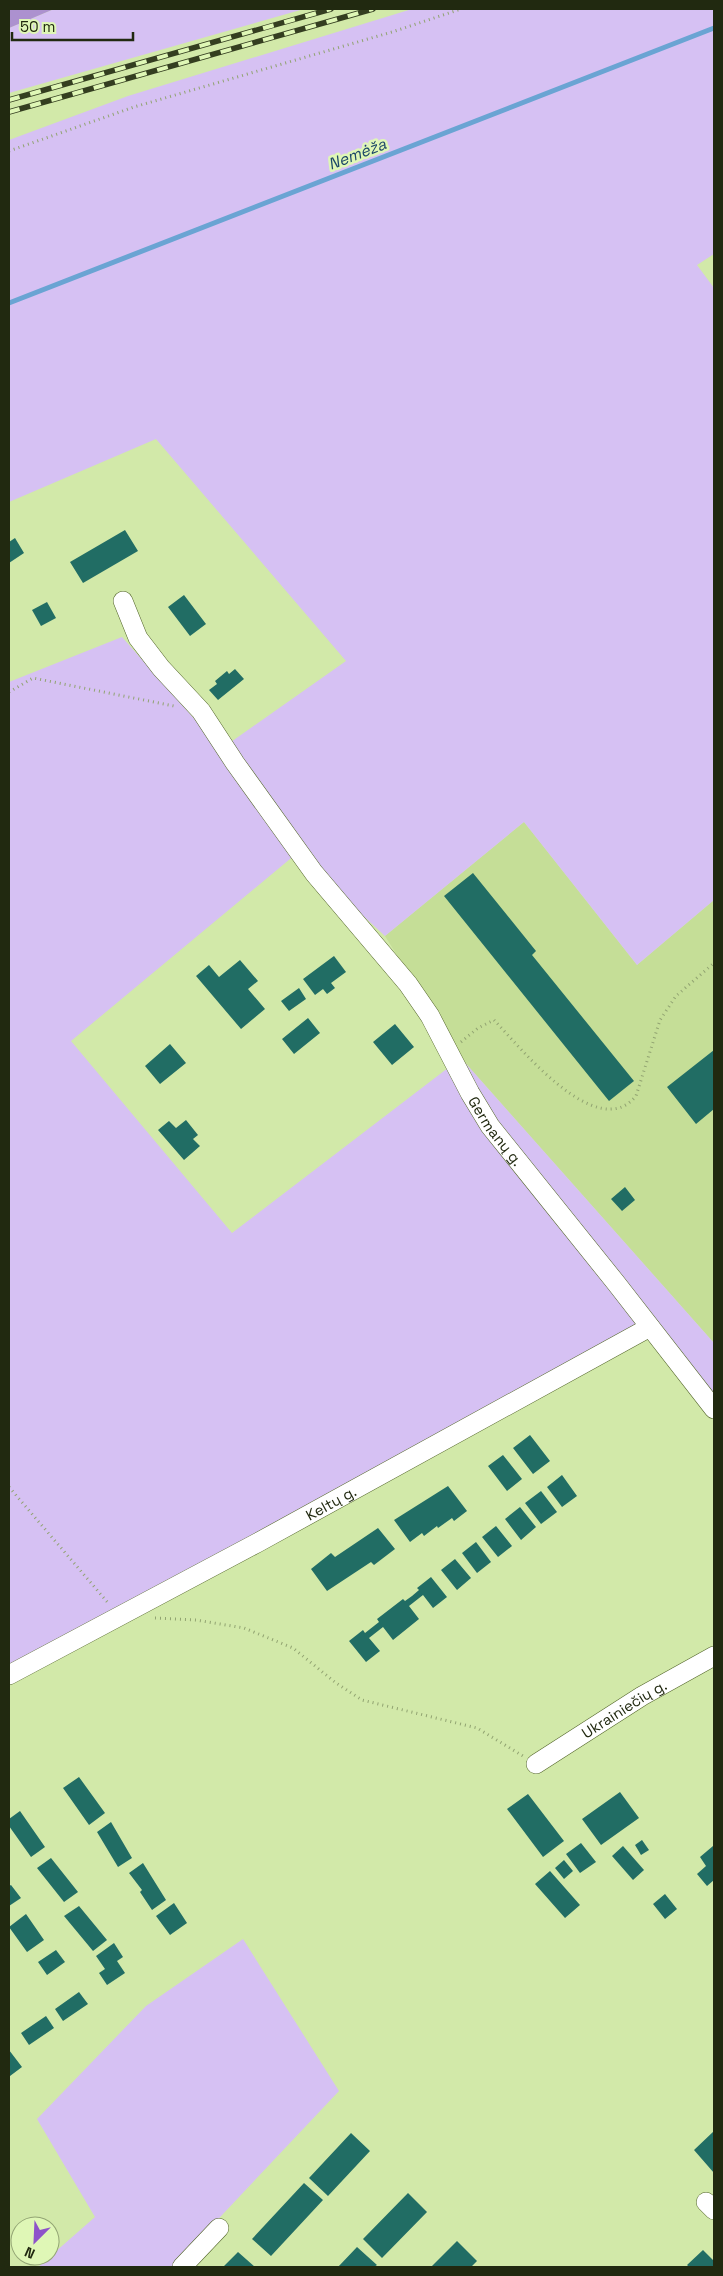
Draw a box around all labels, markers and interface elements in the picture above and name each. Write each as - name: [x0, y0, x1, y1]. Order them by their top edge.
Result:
- scale bar: [12, 10, 134, 42]
- text: 50 m: [20, 17, 55, 36]
- water label: Nemėža: [325, 133, 390, 175]
- street label: Germanų g.: [465, 1092, 528, 1169]
- street label: Keltų g.: [302, 1481, 359, 1524]
- street label: Ukrainiečių g.: [578, 1675, 670, 1742]
- north arrow: [10, 2216, 60, 2266]
- text: N: [22, 2243, 38, 2263]

